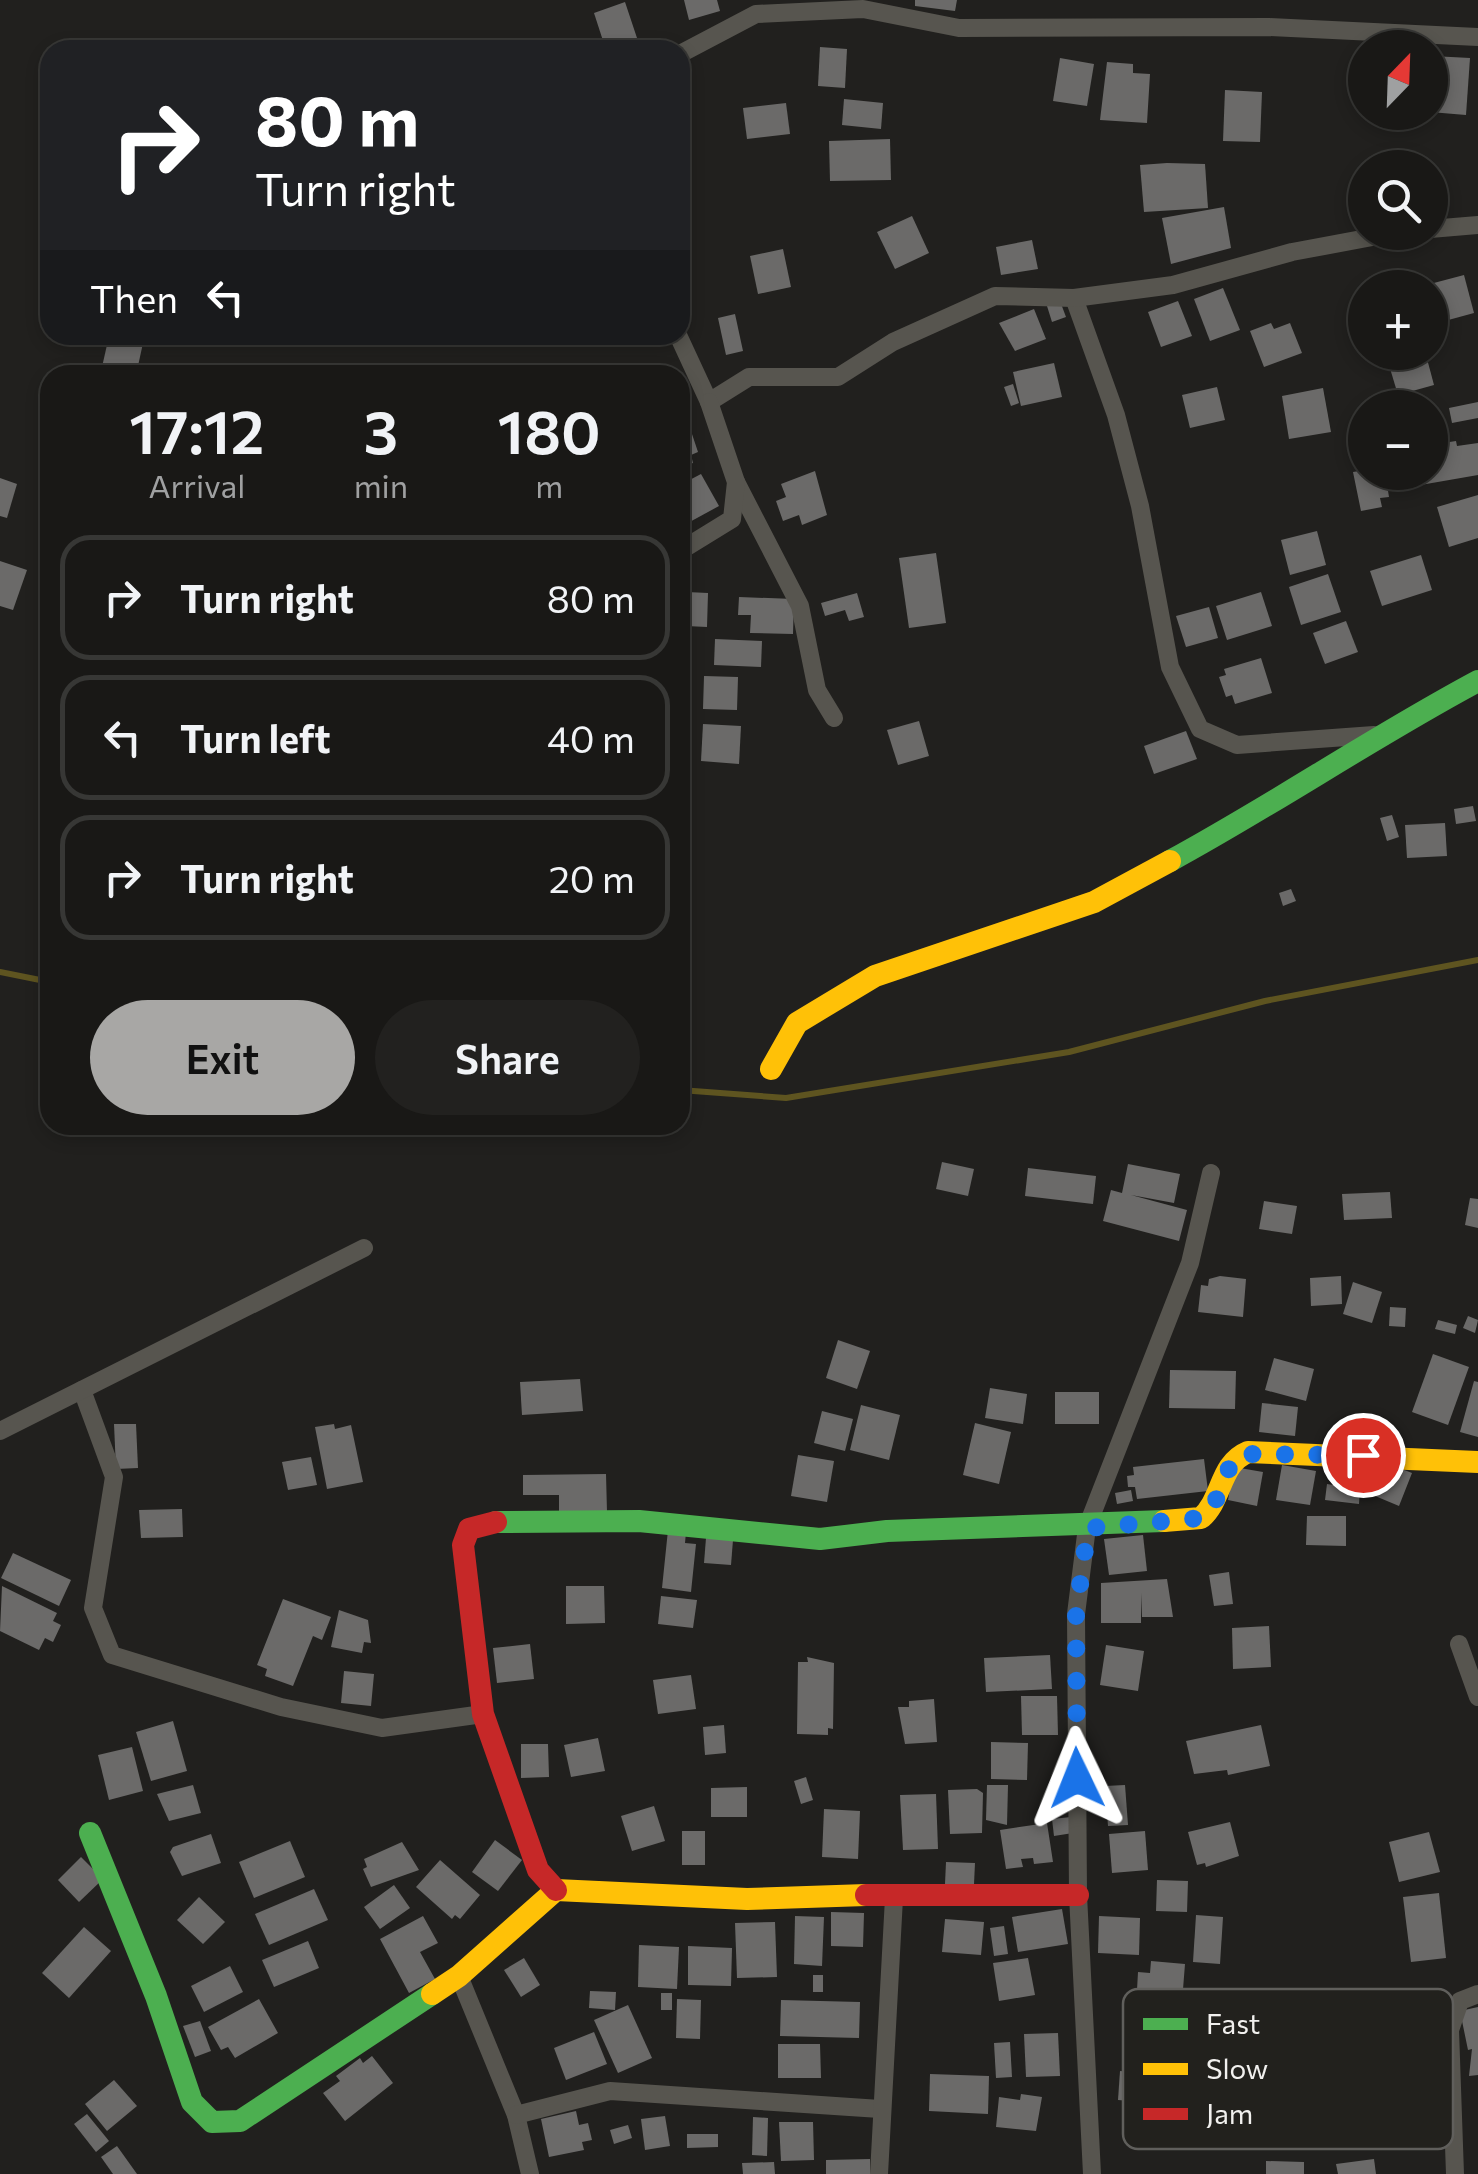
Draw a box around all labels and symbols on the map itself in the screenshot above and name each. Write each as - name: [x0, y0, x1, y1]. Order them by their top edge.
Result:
- north arrow: [1348, 30, 1448, 130]
- pin: [1321, 1413, 1406, 1498]
- position arrow: [1025, 1726, 1129, 1830]
- legend: [1123, 1989, 1453, 2149]
- text: Fast: [1206, 2006, 1260, 2040]
- text: Slow: [1206, 2051, 1268, 2085]
- text: Jam: [1206, 2096, 1253, 2130]

